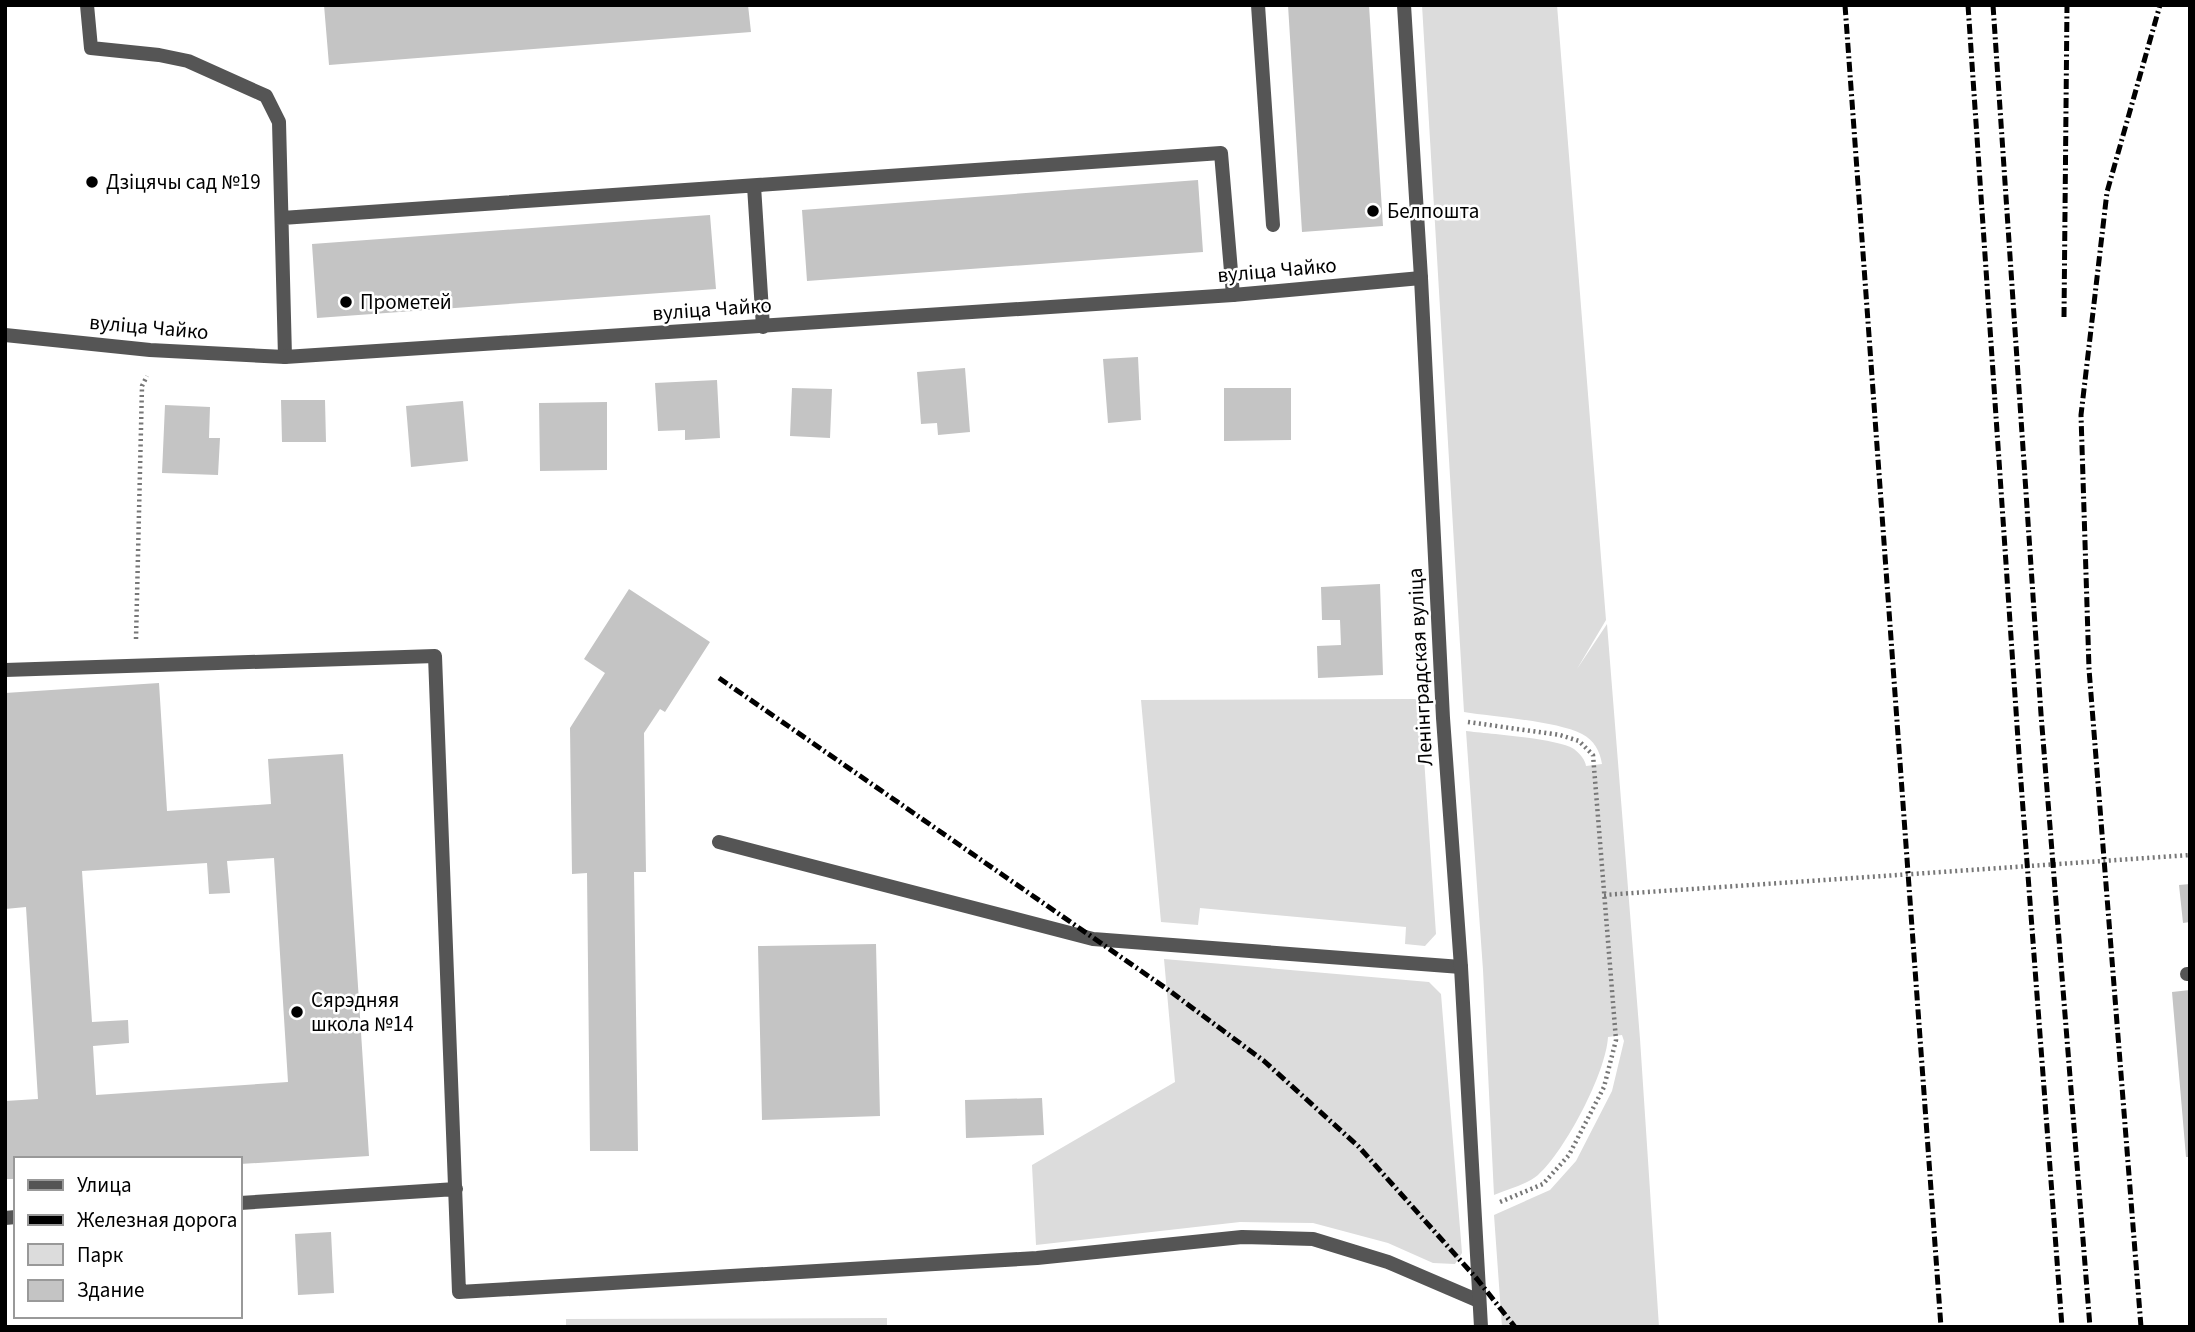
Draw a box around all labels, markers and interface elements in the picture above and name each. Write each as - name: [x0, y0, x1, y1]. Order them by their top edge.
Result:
- place label: Дзіцячы сад №19: [106, 167, 261, 197]
- marker: Дзіцячы сад №19: [84, 174, 100, 190]
- place label: Белпошта: [1387, 196, 1479, 226]
- marker: Белпошта: [1365, 203, 1381, 219]
- street label: вуліца Чайко: [1216, 250, 1338, 290]
- place label: Прометей: [360, 287, 452, 317]
- street label: вуліца Чайко: [651, 290, 773, 328]
- marker: Прометей: [338, 294, 354, 310]
- street label: вуліца Чайко: [88, 307, 210, 347]
- street label: Ленінградская вуліца: [1400, 567, 1440, 767]
- place label: Сярэдняя школа №14: [311, 985, 414, 1039]
- marker: Сярэдняя школа №14: [289, 1004, 305, 1020]
- legend: [14, 1157, 242, 1318]
- text: Улица: [77, 1170, 132, 1200]
- text: Железная дорога: [77, 1205, 237, 1235]
- text: Парк: [77, 1240, 124, 1270]
- text: Здание: [77, 1275, 145, 1305]

